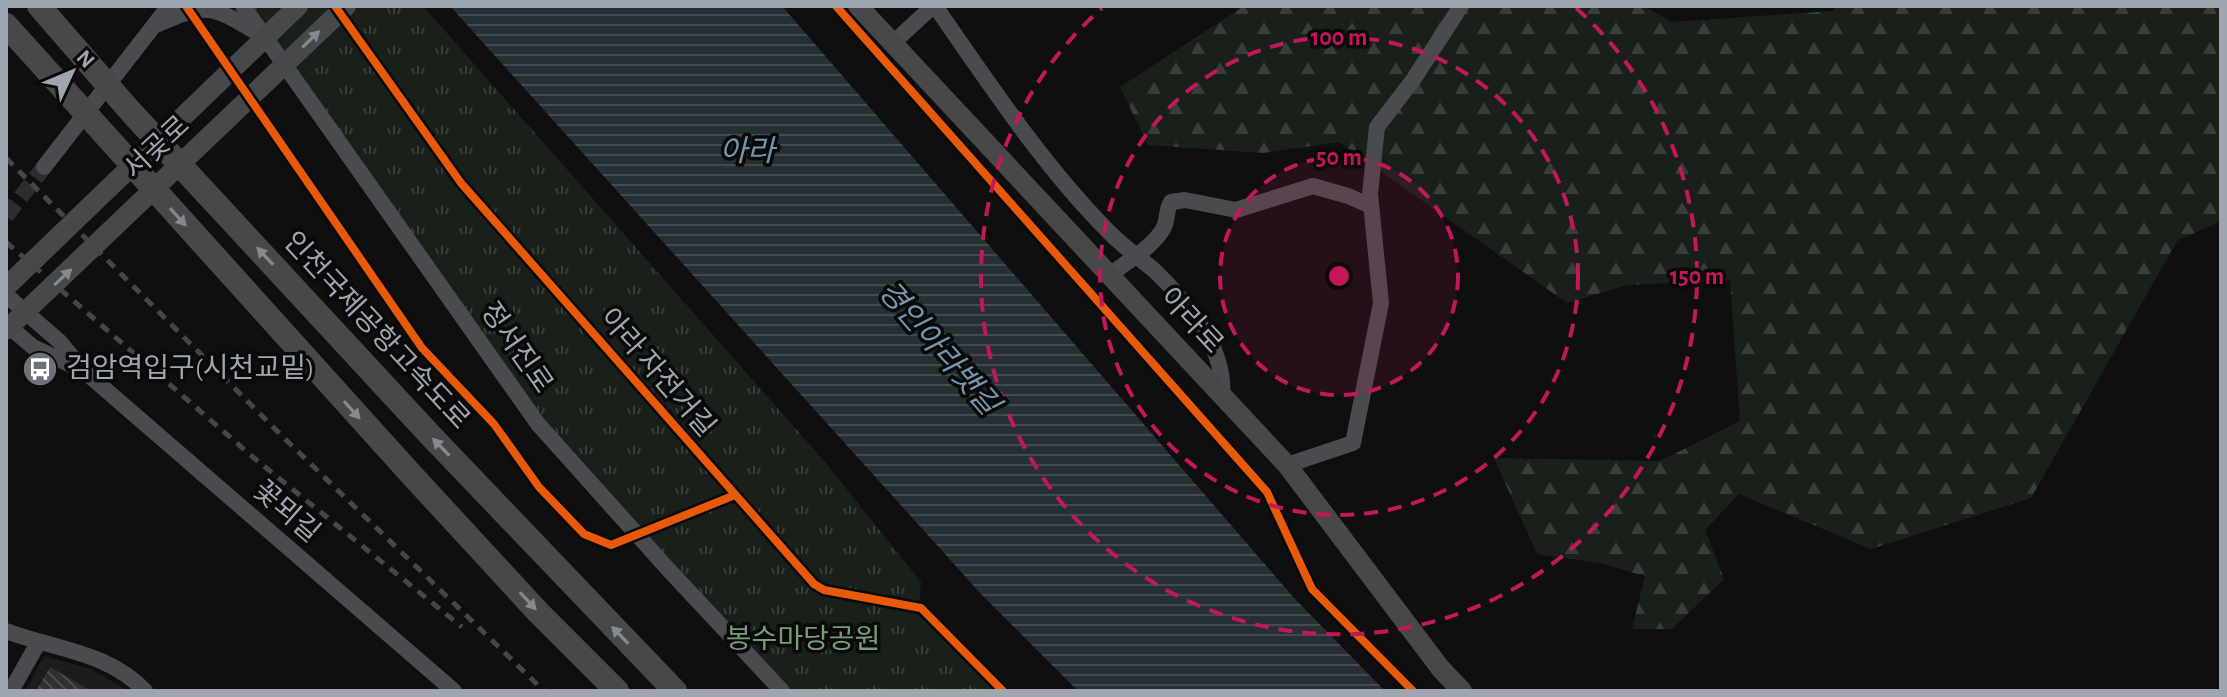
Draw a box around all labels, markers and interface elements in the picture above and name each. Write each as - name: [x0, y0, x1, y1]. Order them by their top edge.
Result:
- text: 100 m: [1311, 26, 1367, 50]
- one-way arrow: [302, 31, 321, 49]
- north arrow: [32, 32, 112, 112]
- text: N: [72, 46, 99, 72]
- street label: 서곶로: [118, 110, 195, 185]
- water label: 아라: [719, 136, 778, 167]
- text: 50 m: [1316, 146, 1362, 170]
- one-way arrow: [168, 208, 186, 227]
- street label: 인천국제공항고속도로: [278, 226, 476, 435]
- one-way arrow: [256, 246, 274, 265]
- centre of rings: [1325, 262, 1353, 290]
- text: 150 m: [1670, 265, 1724, 289]
- one-way arrow: [53, 268, 72, 286]
- water label: 경인아라뱃길: [872, 275, 1006, 422]
- street label: 아라로: [1154, 282, 1229, 359]
- street label: 정서진로: [475, 297, 559, 398]
- street label: 아라 자전거길: [594, 302, 721, 442]
- bus stop icon: 검암역입구(시천교밑): [21, 350, 59, 388]
- place label: 검암역입구(시천교밑): [66, 353, 314, 383]
- one-way arrow: [343, 400, 361, 419]
- one-way arrow: [432, 438, 451, 457]
- street label: 꽃뫼길: [248, 475, 326, 548]
- one-way arrow: [519, 592, 537, 611]
- park label: 봉수마당공원: [726, 624, 880, 654]
- one-way arrow: [612, 626, 630, 645]

